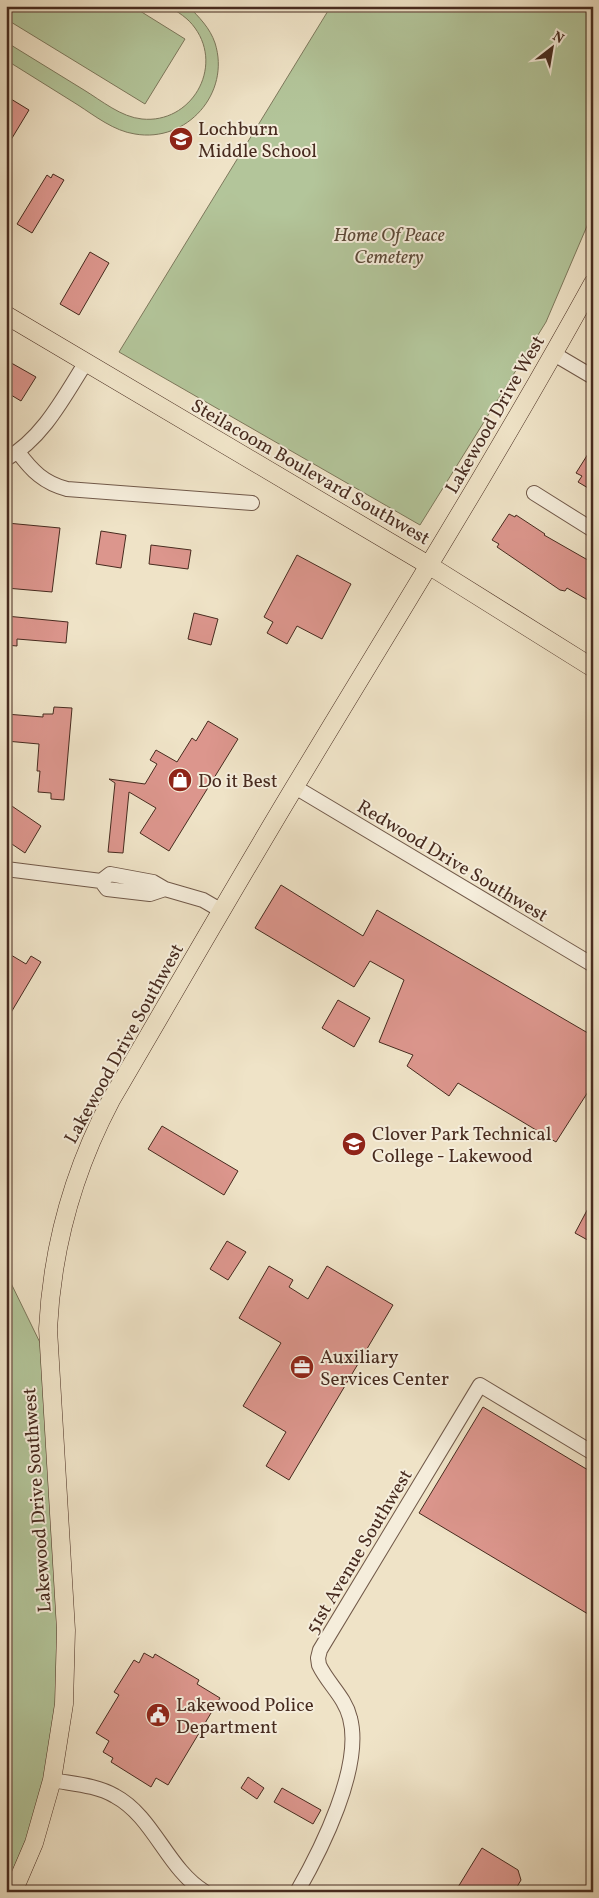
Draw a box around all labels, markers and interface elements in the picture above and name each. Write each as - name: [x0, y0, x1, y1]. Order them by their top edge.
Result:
- north arrow: [526, 22, 576, 72]
- text: N: [549, 27, 567, 49]
- place label: Lochburn Middle School: [198, 117, 317, 165]
- school or university icon: Lochburn Middle School: [168, 126, 194, 152]
- park label: Home Of Peace Cemetery: [333, 223, 445, 271]
- street label: Lakewood Drive West: [440, 331, 552, 499]
- street label: Steilacoom Boulevard Southwest: [186, 393, 435, 552]
- shop icon: Do it Best: [167, 767, 193, 793]
- place label: Do it Best: [198, 769, 278, 795]
- street label: Redwood Drive Southwest: [352, 794, 553, 929]
- street label: Lakewood Drive Southwest: [59, 939, 191, 1149]
- place label: Clover Park Technical College - Lakewood: [372, 1122, 552, 1170]
- school or university icon: Clover Park Technical College - Lakewood: [341, 1131, 367, 1157]
- place label: Auxiliary Services Center: [320, 1345, 449, 1393]
- office icon: Auxiliary Services Center: [289, 1354, 315, 1380]
- street label: Lakewood Drive Southwest: [17, 1386, 59, 1613]
- street label: 51st Avenue Southwest: [300, 1465, 419, 1639]
- place label: Lakewood Police Department: [176, 1693, 314, 1741]
- public building icon: Lakewood Police Department: [145, 1702, 171, 1728]

